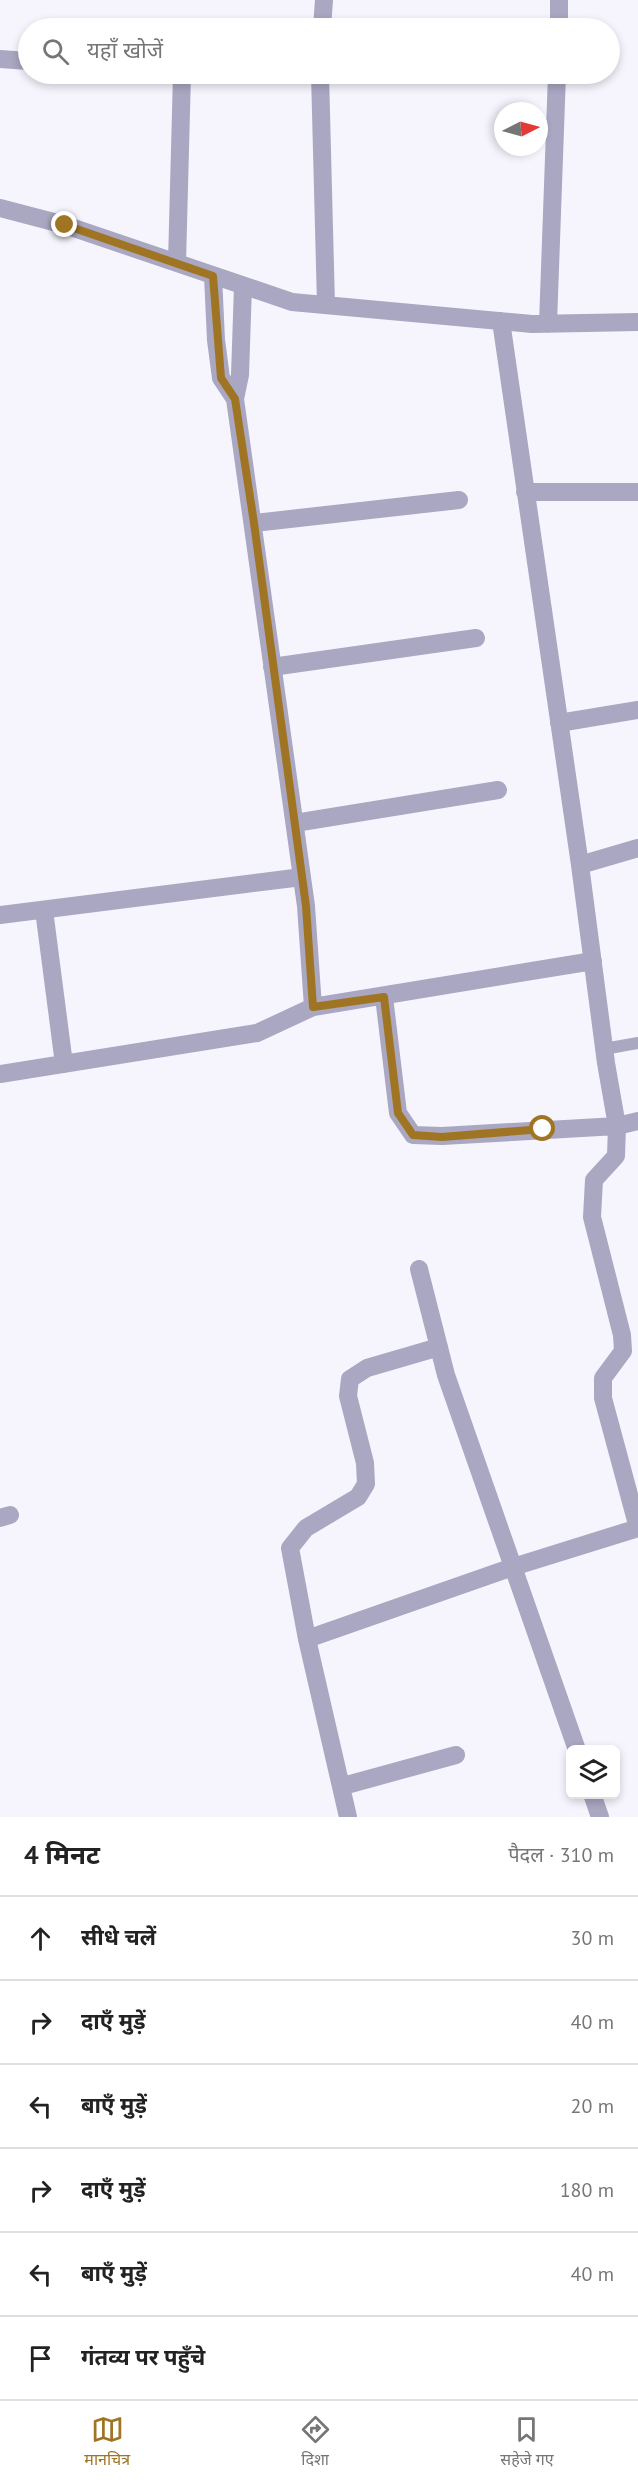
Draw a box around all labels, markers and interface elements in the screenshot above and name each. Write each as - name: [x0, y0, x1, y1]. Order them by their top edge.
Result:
- search box: [18, 18, 620, 84]
- icon: search: [39, 35, 72, 68]
- text: यहाँ खोजें: [87, 36, 163, 64]
- north arrow: [494, 102, 548, 156]
- route end: [51, 211, 77, 237]
- route start: [529, 1115, 555, 1141]
- map controls: [566, 1745, 620, 1799]
- button: layers: [566, 1745, 620, 1799]
- text: 4 मिनट: [24, 1838, 100, 1871]
- text: पैदल · 310 m: [508, 1842, 614, 1868]
- icon: ahead: [24, 1922, 57, 1955]
- text: सीधे चलें: [81, 1923, 156, 1951]
- text: 30 m: [571, 1925, 614, 1951]
- icon: right: [24, 2006, 57, 2039]
- text: दाएँ मुड़ें: [81, 2007, 146, 2035]
- text: 40 m: [571, 2009, 614, 2035]
- icon: left: [24, 2090, 57, 2123]
- text: बाएँ मुड़ें: [81, 2091, 147, 2119]
- text: 20 m: [571, 2093, 614, 2119]
- icon: right: [24, 2174, 57, 2207]
- text: दाएँ मुड़ें: [81, 2175, 146, 2203]
- text: 180 m: [560, 2177, 614, 2203]
- icon: left: [24, 2258, 57, 2291]
- text: बाएँ मुड़ें: [81, 2259, 147, 2287]
- text: 40 m: [571, 2261, 614, 2287]
- icon: arrive: [24, 2342, 57, 2375]
- text: गंतव्य पर पहुँचे: [81, 2343, 205, 2371]
- tab: मानचित्र: [84, 2413, 130, 2472]
- tab: दिशा: [299, 2413, 332, 2472]
- tab: सहेजे गए: [500, 2413, 554, 2472]

